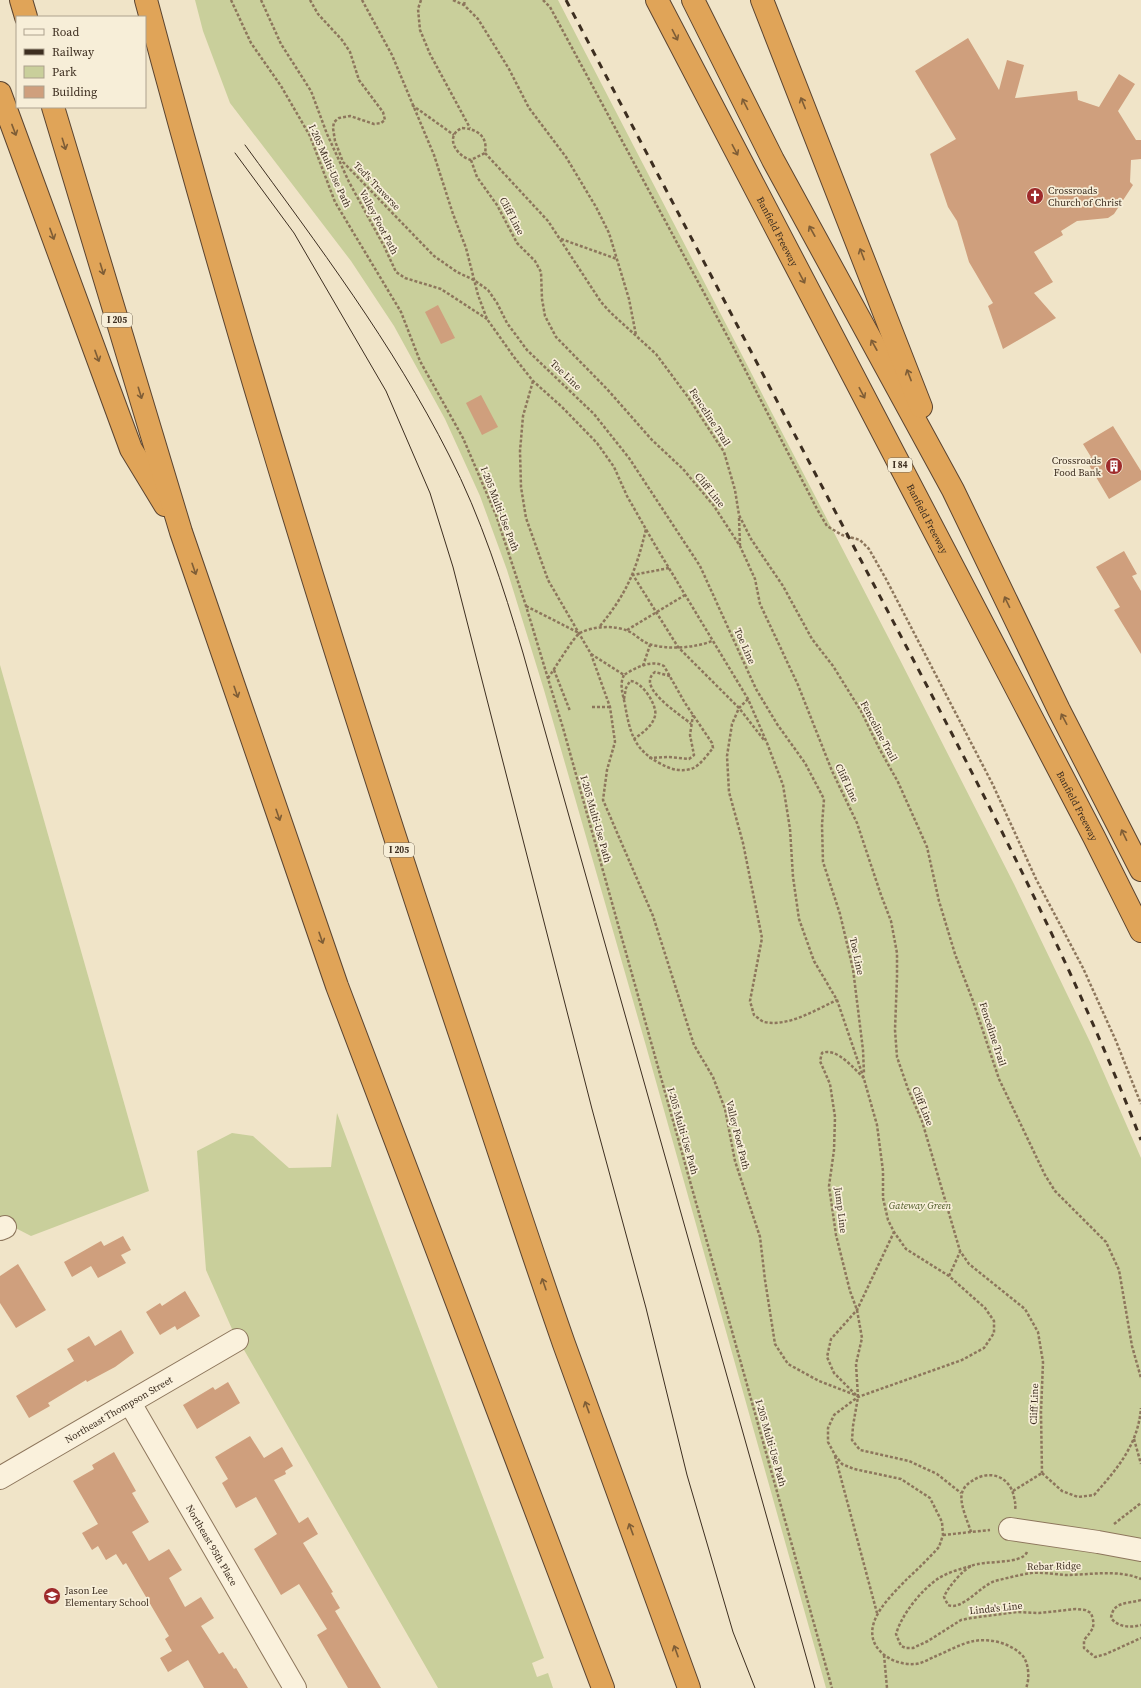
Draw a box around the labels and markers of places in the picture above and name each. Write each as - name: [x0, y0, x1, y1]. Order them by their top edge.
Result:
- place label: Crossroads Church of Christ: [1048, 184, 1123, 209]
- church icon: Crossroads Church of Christ: [1025, 186, 1045, 206]
- place label: Crossroads Food Bank: [1052, 454, 1102, 479]
- building icon: Crossroads Food Bank: [1104, 456, 1124, 476]
- place label: Jason Lee Elementary School: [64, 1584, 149, 1609]
- school or university icon: Jason Lee Elementary School: [42, 1586, 62, 1606]

